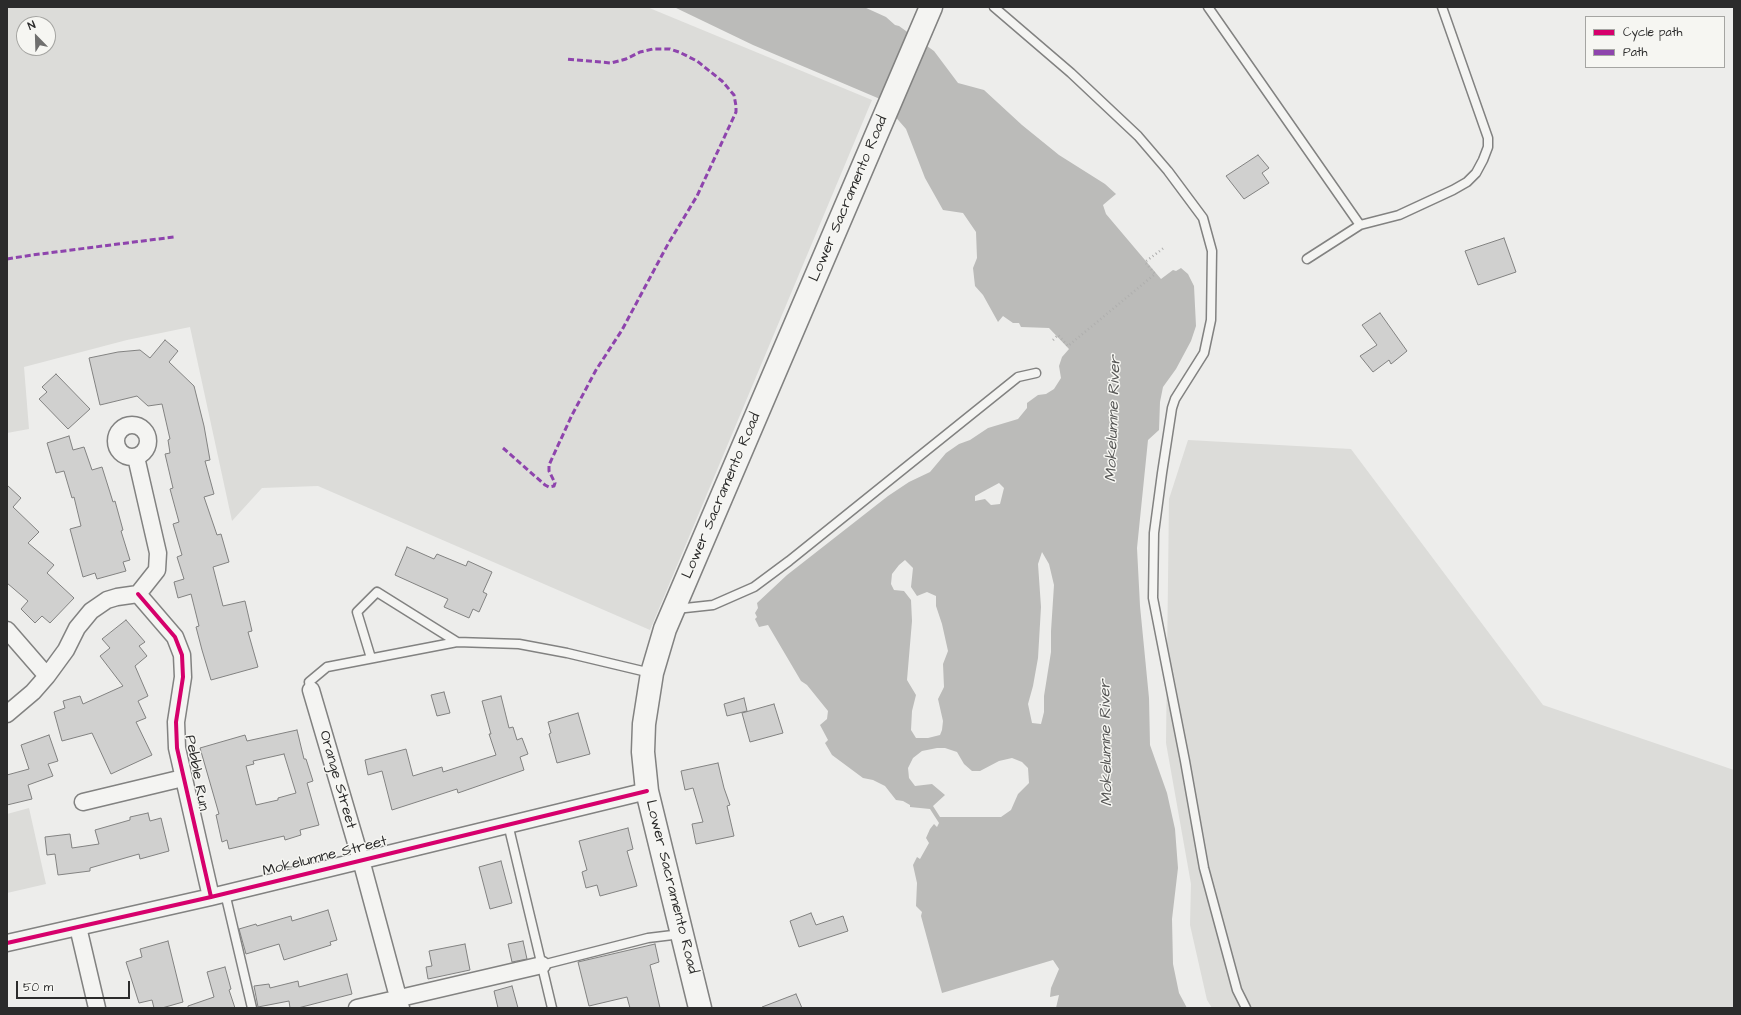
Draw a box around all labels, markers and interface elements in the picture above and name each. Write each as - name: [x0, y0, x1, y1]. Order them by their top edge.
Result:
- north arrow: [16, 16, 56, 56]
- legend: [1585, 16, 1725, 68]
- text: N: [25, 17, 38, 34]
- text: Cycle path: [1623, 24, 1682, 41]
- text: Path: [1623, 44, 1648, 61]
- street label: Lower Sacramento Road: [806, 113, 892, 285]
- water label: Mokelumne River: [1102, 355, 1126, 483]
- street label: Lower Sacramento Road: [679, 410, 765, 582]
- water label: Mokelumne River: [1096, 680, 1118, 806]
- street label: Orange Street: [314, 729, 360, 831]
- street label: Pebble Run: [180, 734, 212, 812]
- street label: Lower Sacramento Road: [641, 798, 701, 976]
- street label: Mokelumne Street: [261, 833, 389, 881]
- scale bar: [18, 973, 132, 999]
- text: 50 m: [23, 979, 53, 996]

